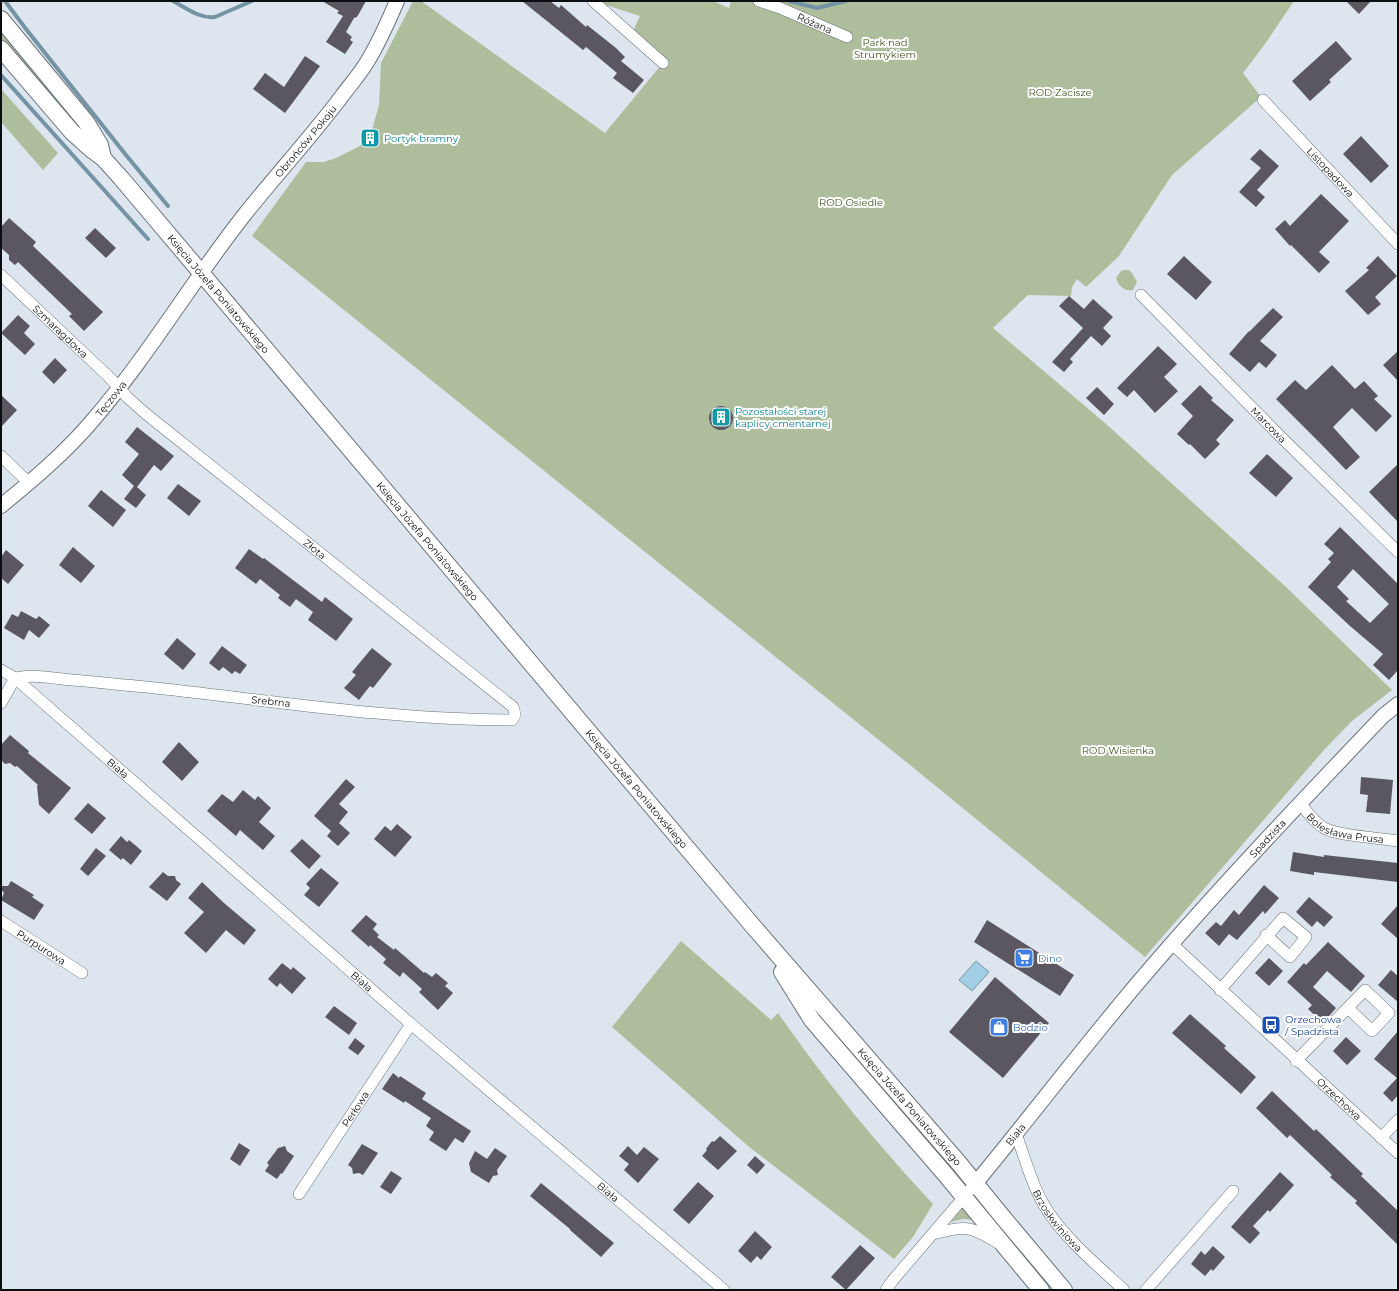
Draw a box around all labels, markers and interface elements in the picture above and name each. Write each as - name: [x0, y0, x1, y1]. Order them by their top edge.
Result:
- street label: Różana: [795, 10, 834, 37]
- park label: Park nad Strumykiem: [854, 36, 916, 61]
- park label: ROD Zacisze: [1028, 86, 1092, 99]
- street label: Obrońców Pokoju: [272, 103, 340, 180]
- building icon: Portyk bramny: [359, 127, 381, 149]
- place label: Portyk bramny: [384, 132, 459, 145]
- street label: Listopadowa: [1304, 145, 1357, 200]
- park label: ROD Osiedle: [819, 196, 883, 209]
- street label: Księcia Józefa Poniatowskiego: [164, 232, 272, 356]
- street label: Szmaragdowa: [30, 302, 91, 361]
- street label: Tęczowa: [93, 378, 129, 419]
- street label: Marcowa: [1248, 404, 1289, 446]
- place label: Pozostałości starej kaplicy cmentarnej: [735, 405, 831, 430]
- building icon: Pozostałości starej kaplicy cmentarnej: [710, 406, 732, 428]
- street label: Księcia Józefa Poniatowskiego: [373, 479, 481, 604]
- street label: Złota: [301, 536, 328, 562]
- street label: Srebrna: [251, 693, 291, 710]
- street label: Księcia Józefa Poniatowskiego: [583, 727, 690, 851]
- park label: ROD Wisienka: [1082, 744, 1154, 757]
- street label: Biała: [104, 755, 131, 782]
- street label: Bolesława Prusa: [1303, 810, 1384, 846]
- street label: Spadzista: [1247, 817, 1289, 861]
- street label: Purpurowa: [14, 927, 68, 968]
- supermarket icon: Dino: [1013, 947, 1035, 969]
- place label: Dino: [1038, 952, 1062, 965]
- street label: Biała: [348, 969, 375, 995]
- place label: Orzechowa / Spadzista: [1284, 1013, 1341, 1038]
- bus stop icon: Orzechowa / Spadzista: [1260, 1014, 1282, 1036]
- shop icon: Bodzio: [988, 1016, 1010, 1038]
- place label: Bodzio: [1013, 1021, 1048, 1034]
- street label: Księcia Józefa Poniatowskiego: [855, 1045, 964, 1168]
- street label: Orzechowa: [1314, 1075, 1364, 1123]
- street label: Perłowa: [339, 1089, 372, 1130]
- street label: Biała: [1003, 1121, 1028, 1148]
- street label: Biała: [594, 1179, 622, 1205]
- street label: Brzoskwiniowa: [1030, 1187, 1085, 1255]

